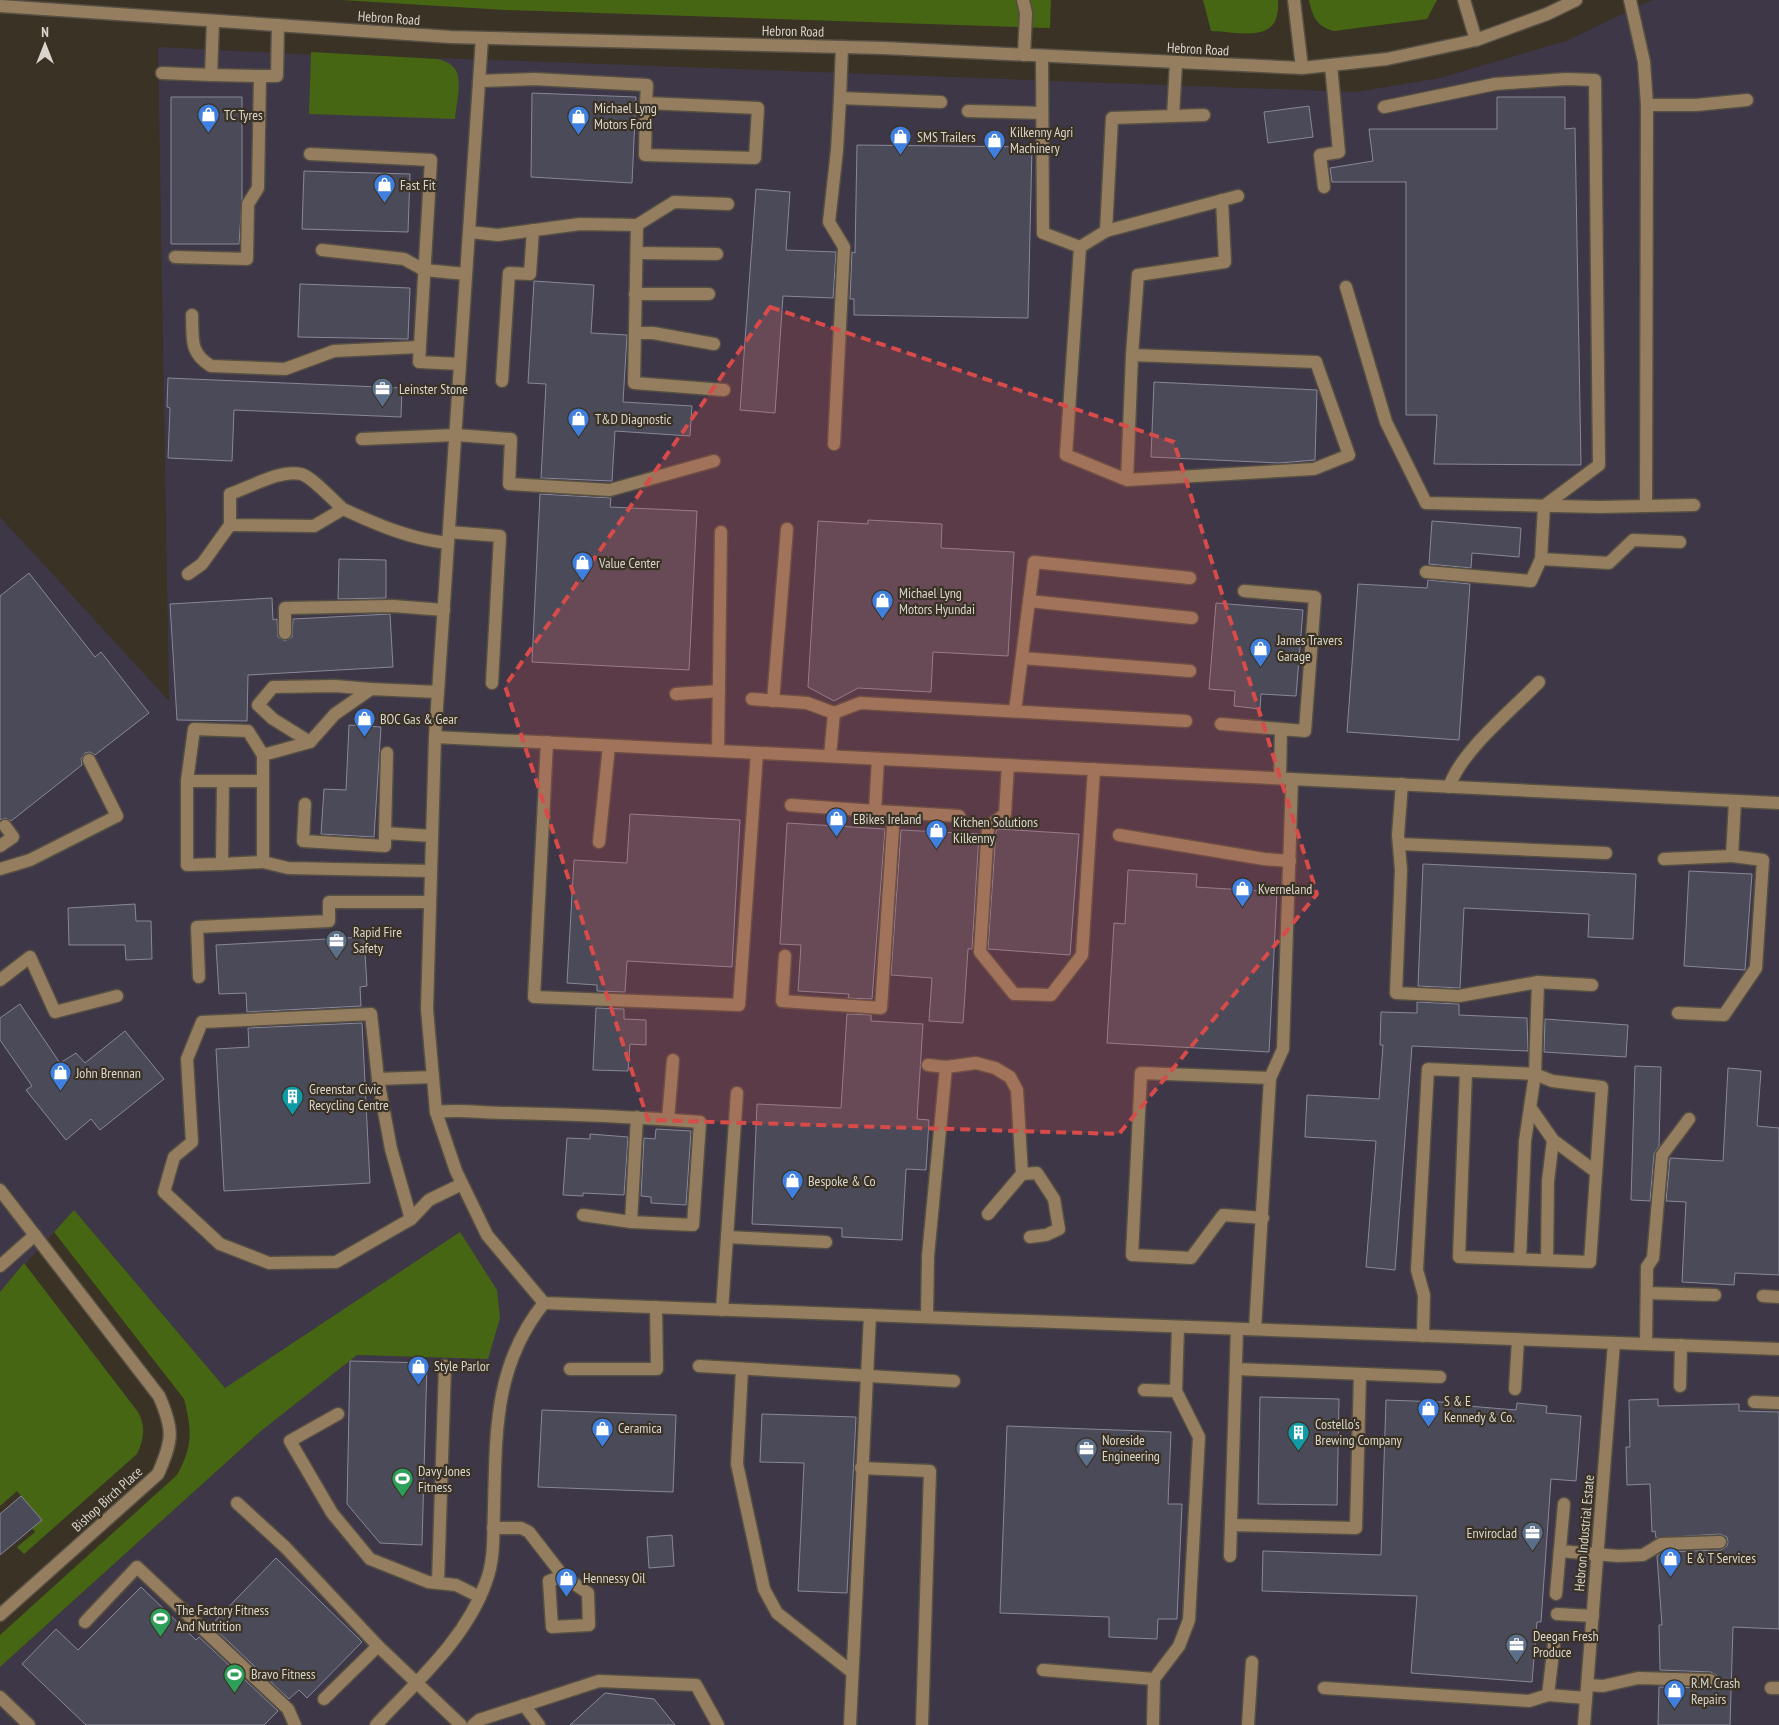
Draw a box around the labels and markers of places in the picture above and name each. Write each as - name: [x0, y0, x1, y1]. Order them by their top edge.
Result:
- place label: Michael Lyng Motors Ford: [594, 99, 657, 133]
- shop icon: TC Tyres: [196, 103, 220, 134]
- shop icon: Michael Lyng Motors Ford: [566, 104, 590, 135]
- place label: TC Tyres: [224, 106, 263, 124]
- place label: Kilkenny Agri Machinery: [1010, 123, 1073, 157]
- shop icon: SMS Trailers: [889, 125, 913, 156]
- place label: SMS Trailers: [917, 128, 976, 146]
- shop icon: Kilkenny Agri Machinery: [982, 128, 1006, 159]
- shop icon: Fast Fit: [372, 173, 396, 204]
- place label: Fast Fit: [400, 176, 436, 194]
- office icon: Leinster Stone: [371, 377, 395, 408]
- place label: Leinster Stone: [399, 380, 468, 398]
- shop icon: T&D Diagnostic: [567, 407, 591, 438]
- place label: T&D Diagnostic: [595, 410, 672, 428]
- shop icon: Value Center: [571, 551, 595, 582]
- place label: Value Center: [598, 554, 660, 572]
- place label: Michael Lyng Motors Hyundai: [899, 584, 975, 618]
- shop icon: Michael Lyng Motors Hyundai: [871, 589, 895, 620]
- place label: James Travers Garage: [1276, 631, 1343, 665]
- shop icon: James Travers Garage: [1249, 636, 1273, 667]
- shop icon: BOC Gas & Gear: [352, 707, 376, 738]
- place label: BOC Gas & Gear: [380, 710, 458, 728]
- shop icon: EBikes Ireland: [825, 807, 849, 838]
- place label: EBikes Ireland: [853, 810, 921, 828]
- place label: Kitchen Solutions Kilkenny: [953, 813, 1038, 847]
- shop icon: Kitchen Solutions Kilkenny: [925, 818, 949, 849]
- shop icon: Kverneland: [1230, 877, 1254, 908]
- place label: Kverneland: [1258, 880, 1312, 898]
- place label: Rapid Fire Safety: [353, 923, 402, 957]
- office icon: Rapid Fire Safety: [325, 928, 349, 959]
- shop icon: John Brennan: [48, 1061, 72, 1092]
- place label: John Brennan: [75, 1064, 141, 1082]
- place label: Greenstar Civic Recycling Centre: [309, 1080, 389, 1114]
- building icon: Greenstar Civic Recycling Centre: [281, 1085, 305, 1116]
- shop icon: Bespoke & Co: [780, 1169, 804, 1200]
- place label: Bespoke & Co: [808, 1172, 876, 1190]
- shop icon: Style Parlor: [406, 1354, 430, 1385]
- place label: Style Parlor: [434, 1357, 490, 1375]
- place label: S & E Kennedy & Co.: [1444, 1392, 1515, 1426]
- shop icon: S & E Kennedy & Co.: [1416, 1397, 1440, 1428]
- place label: Costello's Brewing Company: [1315, 1415, 1403, 1449]
- shop icon: Ceramica: [590, 1416, 614, 1447]
- place label: Ceramica: [618, 1419, 662, 1437]
- building icon: Costello's Brewing Company: [1287, 1420, 1311, 1451]
- place label: Noreside Engineering: [1102, 1431, 1160, 1465]
- office icon: Noreside Engineering: [1074, 1436, 1098, 1467]
- place label: Davy Jones Fitness: [418, 1462, 471, 1496]
- sports icon: Davy Jones Fitness: [390, 1467, 414, 1498]
- office icon: Enviroclad: [1521, 1521, 1545, 1552]
- place label: Enviroclad: [1467, 1524, 1517, 1542]
- shop icon: E & T Services: [1659, 1546, 1683, 1577]
- place label: E & T Services: [1687, 1549, 1756, 1567]
- shop icon: Hennessy Oil: [555, 1566, 579, 1597]
- place label: Hennessy Oil: [583, 1569, 646, 1587]
- place label: The Factory Fitness And Nutrition: [176, 1601, 269, 1635]
- sports icon: The Factory Fitness And Nutrition: [148, 1606, 172, 1637]
- place label: Deegan Fresh Produce: [1533, 1627, 1599, 1661]
- office icon: Deegan Fresh Produce: [1505, 1632, 1529, 1663]
- sports icon: Bravo Fitness: [223, 1662, 247, 1693]
- place label: Bravo Fitness: [251, 1665, 316, 1683]
- place label: R.M. Crash Repairs: [1691, 1674, 1740, 1708]
- shop icon: R.M. Crash Repairs: [1663, 1679, 1687, 1710]

